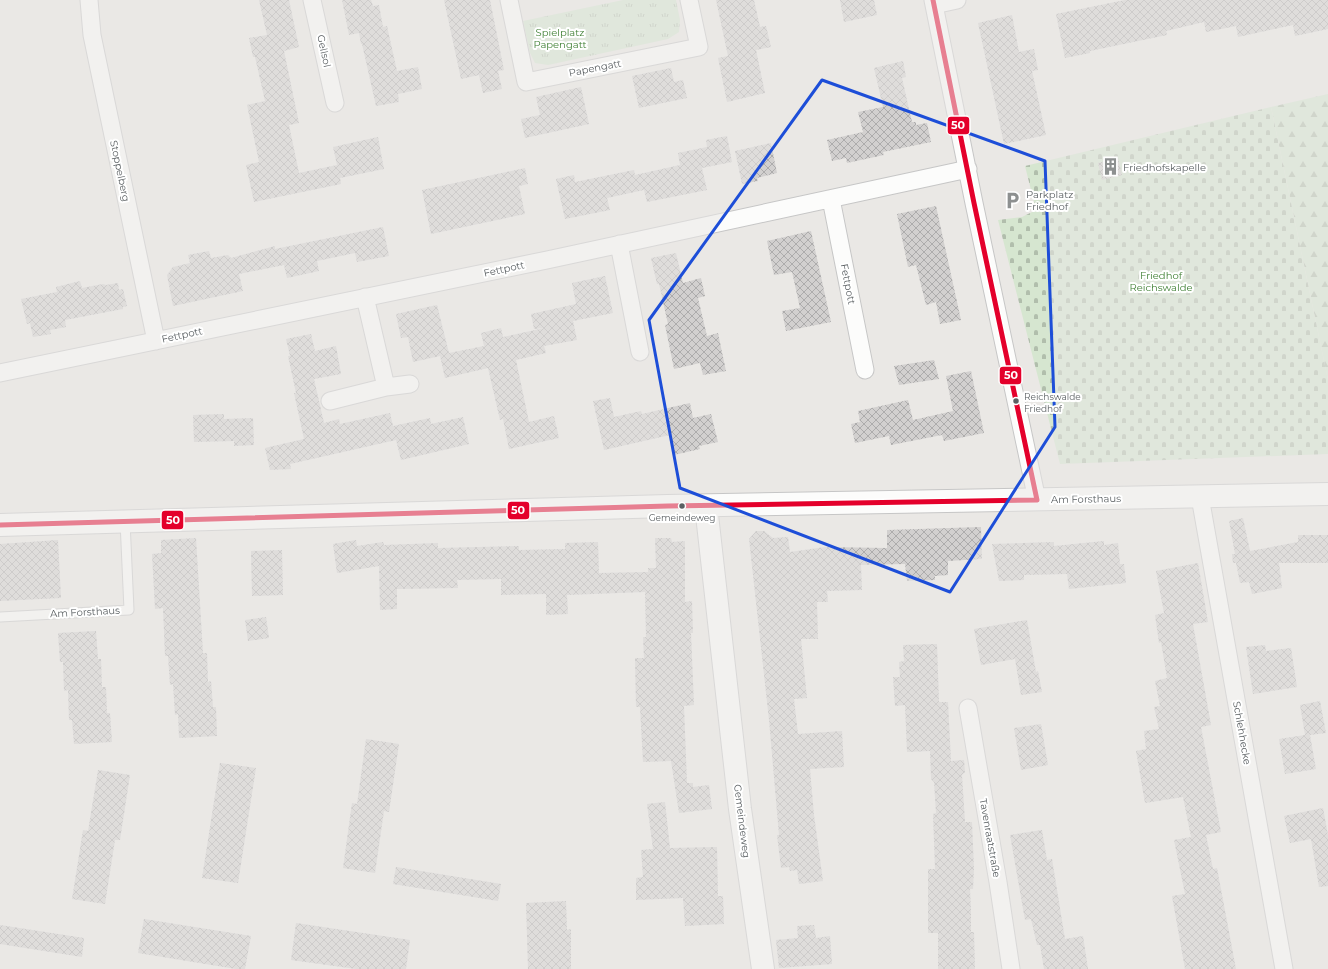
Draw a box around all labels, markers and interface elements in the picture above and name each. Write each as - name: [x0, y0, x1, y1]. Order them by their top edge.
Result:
- park label: Spielplatz Papengatt: [533, 26, 587, 51]
- street label: Gellsol: [314, 34, 334, 68]
- street label: Papengatt: [568, 57, 622, 79]
- line badge: 50: [947, 116, 970, 135]
- text: 50: [951, 118, 966, 132]
- street label: Stoppelberg: [107, 139, 133, 203]
- building icon: Friedhofskapelle: [1100, 157, 1120, 177]
- place label: Friedhofskapelle: [1123, 161, 1206, 174]
- place label: Parkplatz Friedhof: [1026, 188, 1073, 213]
- parking icon: Parkplatz Friedhof: [1003, 190, 1023, 210]
- street label: Fettpott: [482, 258, 526, 280]
- street label: Fettpott: [838, 263, 858, 305]
- park label: Friedhof Reichswalde: [1129, 269, 1193, 294]
- street label: Fettpott: [160, 324, 204, 346]
- line badge: 50: [999, 366, 1022, 385]
- text: 50: [1004, 368, 1019, 382]
- place label: Reichswalde Friedhof: [1024, 391, 1081, 414]
- marker: Reichswalde Friedhof: [1011, 396, 1021, 406]
- street label: Am Forsthaus: [1051, 492, 1121, 506]
- line badge: 50: [507, 501, 530, 520]
- marker: Gemeindeweg: [677, 501, 687, 511]
- text: 50: [511, 503, 526, 517]
- line badge: 50: [161, 510, 184, 530]
- place label: Gemeindeweg: [649, 512, 715, 523]
- text: 50: [166, 513, 181, 527]
- street label: Am Forsthaus: [50, 604, 120, 620]
- street label: Schlehhecke: [1230, 700, 1254, 766]
- street label: Gemeindeweg: [731, 783, 753, 859]
- street label: Tavenraatstraße: [977, 798, 1003, 878]

